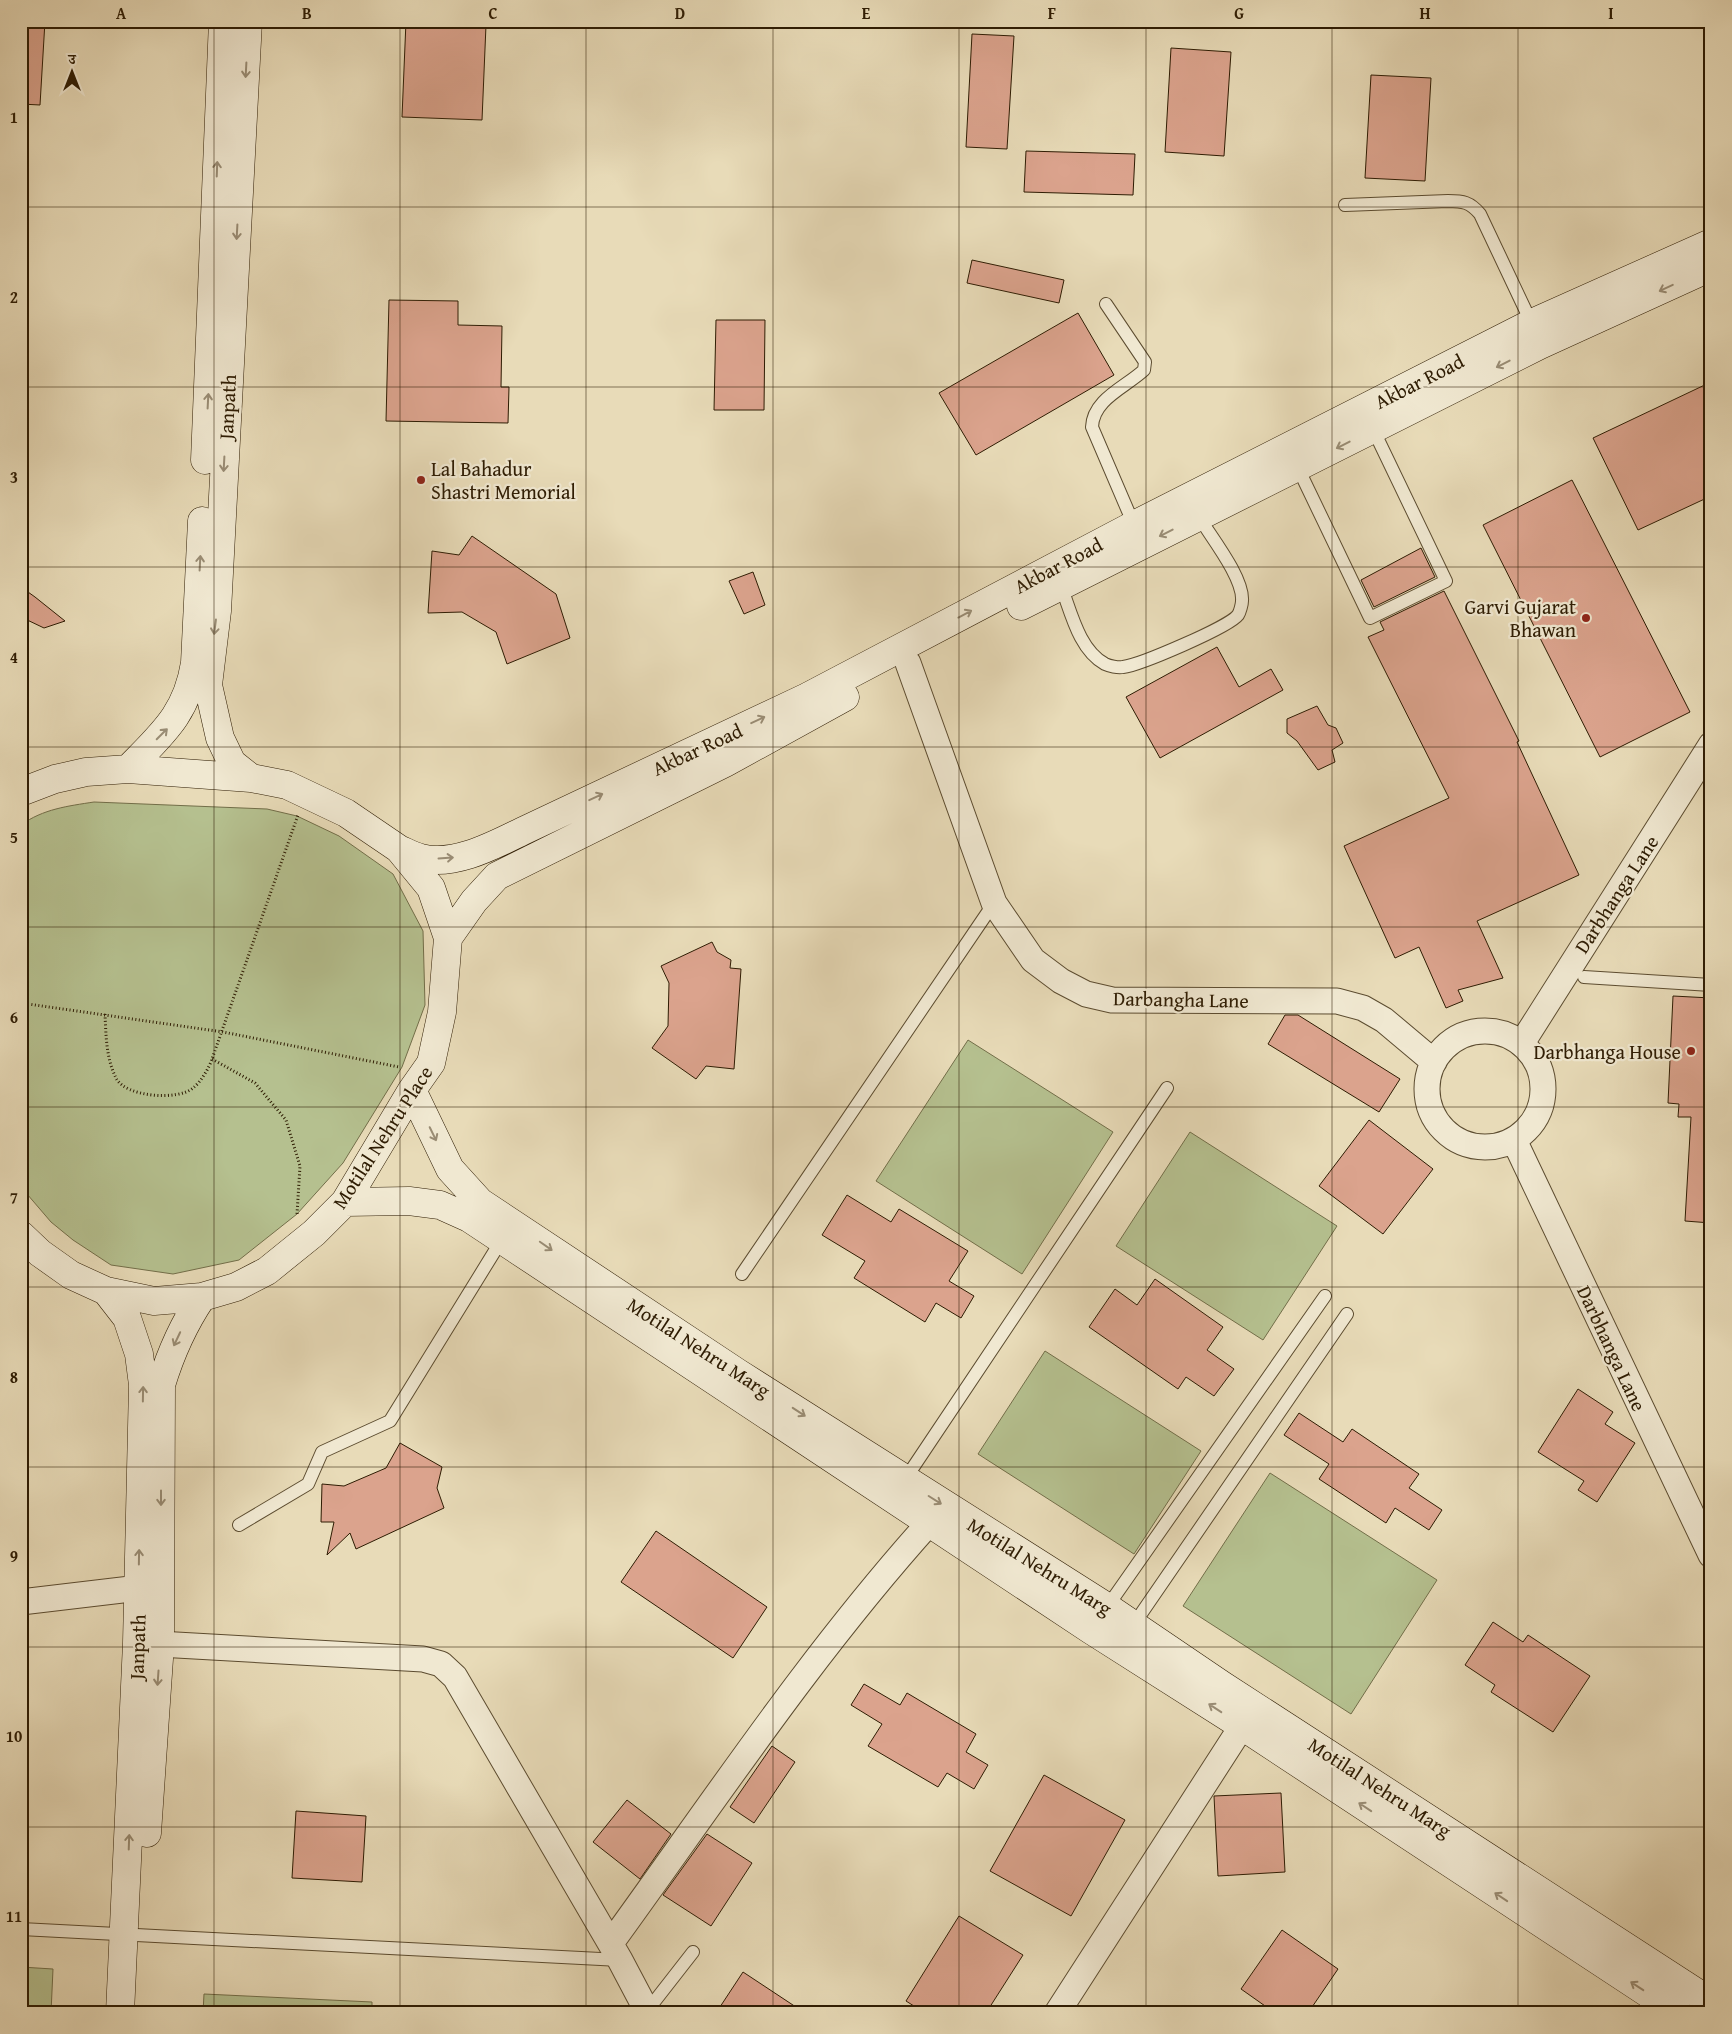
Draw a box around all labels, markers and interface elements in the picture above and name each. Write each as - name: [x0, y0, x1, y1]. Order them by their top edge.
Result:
- text: A: [116, 1, 127, 25]
- text: B: [302, 1, 312, 25]
- text: C: [488, 1, 498, 25]
- text: D: [675, 1, 685, 25]
- text: E: [862, 1, 871, 25]
- text: F: [1048, 1, 1056, 25]
- text: G: [1234, 1, 1244, 25]
- text: H: [1419, 1, 1431, 25]
- text: I: [1608, 1, 1614, 25]
- north arrow: [48, 48, 98, 98]
- text: उ: [67, 49, 76, 69]
- one-way arrow: [241, 62, 250, 78]
- text: 1: [10, 105, 18, 129]
- one-way arrow: [213, 161, 222, 177]
- one-way arrow: [232, 224, 241, 240]
- one-way arrow: [1659, 283, 1674, 293]
- text: 2: [10, 285, 18, 309]
- street label: Akbar Road: [1369, 346, 1469, 416]
- one-way arrow: [1496, 359, 1511, 369]
- street label: Janpath: [211, 374, 243, 443]
- one-way arrow: [203, 393, 212, 409]
- one-way arrow: [1335, 440, 1350, 450]
- place label: Lal Bahadur Shastri Memorial: [431, 454, 576, 506]
- one-way arrow: [219, 456, 228, 472]
- text: 3: [10, 465, 18, 489]
- marker: Lal Bahadur Shastri Memorial: [415, 474, 427, 486]
- street label: Akbar Road: [1009, 529, 1108, 600]
- one-way arrow: [1159, 529, 1174, 538]
- one-way arrow: [195, 555, 204, 571]
- place label: Garvi Gujarat Bhawan: [1465, 592, 1576, 644]
- one-way arrow: [957, 609, 972, 618]
- marker: Garvi Gujarat Bhawan: [1580, 612, 1592, 624]
- one-way arrow: [210, 618, 220, 634]
- text: 4: [10, 645, 18, 669]
- street label: Akbar Road: [647, 715, 747, 783]
- one-way arrow: [750, 715, 765, 724]
- one-way arrow: [156, 728, 168, 740]
- one-way arrow: [588, 792, 603, 802]
- text: 5: [10, 825, 18, 849]
- street label: Darbhanga Lane: [1567, 829, 1665, 959]
- one-way arrow: [437, 853, 453, 863]
- street label: Darbangha Lane: [1113, 983, 1249, 1015]
- text: 6: [10, 1005, 18, 1029]
- place label: Darbhanga House: [1533, 1037, 1681, 1066]
- marker: Darbhanga House: [1685, 1045, 1697, 1057]
- street label: Motilal Nehru Place: [325, 1060, 439, 1214]
- one-way arrow: [429, 1126, 438, 1141]
- text: 7: [10, 1185, 18, 1209]
- one-way arrow: [538, 1241, 552, 1251]
- street label: Darbhanga Lane: [1570, 1280, 1654, 1416]
- street label: Motilal Nehru Marg: [622, 1290, 776, 1404]
- one-way arrow: [172, 1331, 182, 1346]
- text: 8: [10, 1365, 18, 1389]
- one-way arrow: [138, 1387, 148, 1403]
- one-way arrow: [791, 1408, 805, 1418]
- one-way arrow: [156, 1490, 165, 1506]
- one-way arrow: [928, 1495, 942, 1505]
- street label: Motilal Nehru Marg: [962, 1510, 1118, 1622]
- text: 9: [10, 1544, 18, 1568]
- one-way arrow: [135, 1549, 144, 1565]
- street label: Janpath: [121, 1614, 153, 1683]
- one-way arrow: [153, 1670, 162, 1686]
- one-way arrow: [1208, 1703, 1222, 1714]
- text: 10: [6, 1724, 22, 1748]
- street label: Motilal Nehru Marg: [1303, 1730, 1457, 1844]
- one-way arrow: [1359, 1802, 1373, 1812]
- one-way arrow: [124, 1834, 133, 1850]
- one-way arrow: [1494, 1892, 1508, 1902]
- text: 11: [6, 1904, 22, 1928]
- one-way arrow: [1630, 1981, 1644, 1991]

